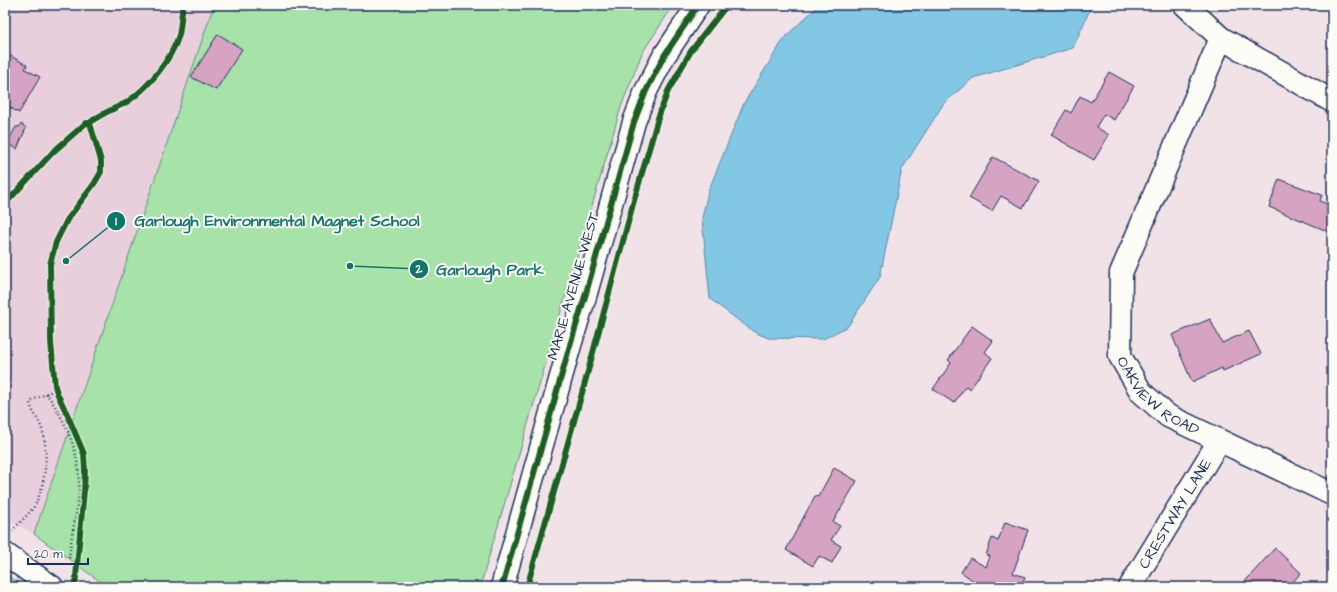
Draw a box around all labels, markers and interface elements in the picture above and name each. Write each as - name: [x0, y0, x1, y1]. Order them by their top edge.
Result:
- callout: Garlough Environmental Magnet School: [106, 207, 427, 235]
- street label: MARIE AVENUE WEST: [542, 209, 605, 362]
- text: Garlough Environmental Magnet School: [135, 210, 420, 234]
- text: 1: [115, 213, 117, 230]
- callout: Garlough Park: [409, 255, 552, 283]
- text: Garlough Park: [436, 259, 544, 283]
- text: 2: [415, 261, 423, 278]
- street label: OAKVIEW ROAD: [1111, 353, 1203, 440]
- street label: CRESTWAY LANE: [1134, 455, 1217, 573]
- scale bar: [28, 540, 88, 566]
- text: 20 m: [34, 546, 63, 563]

